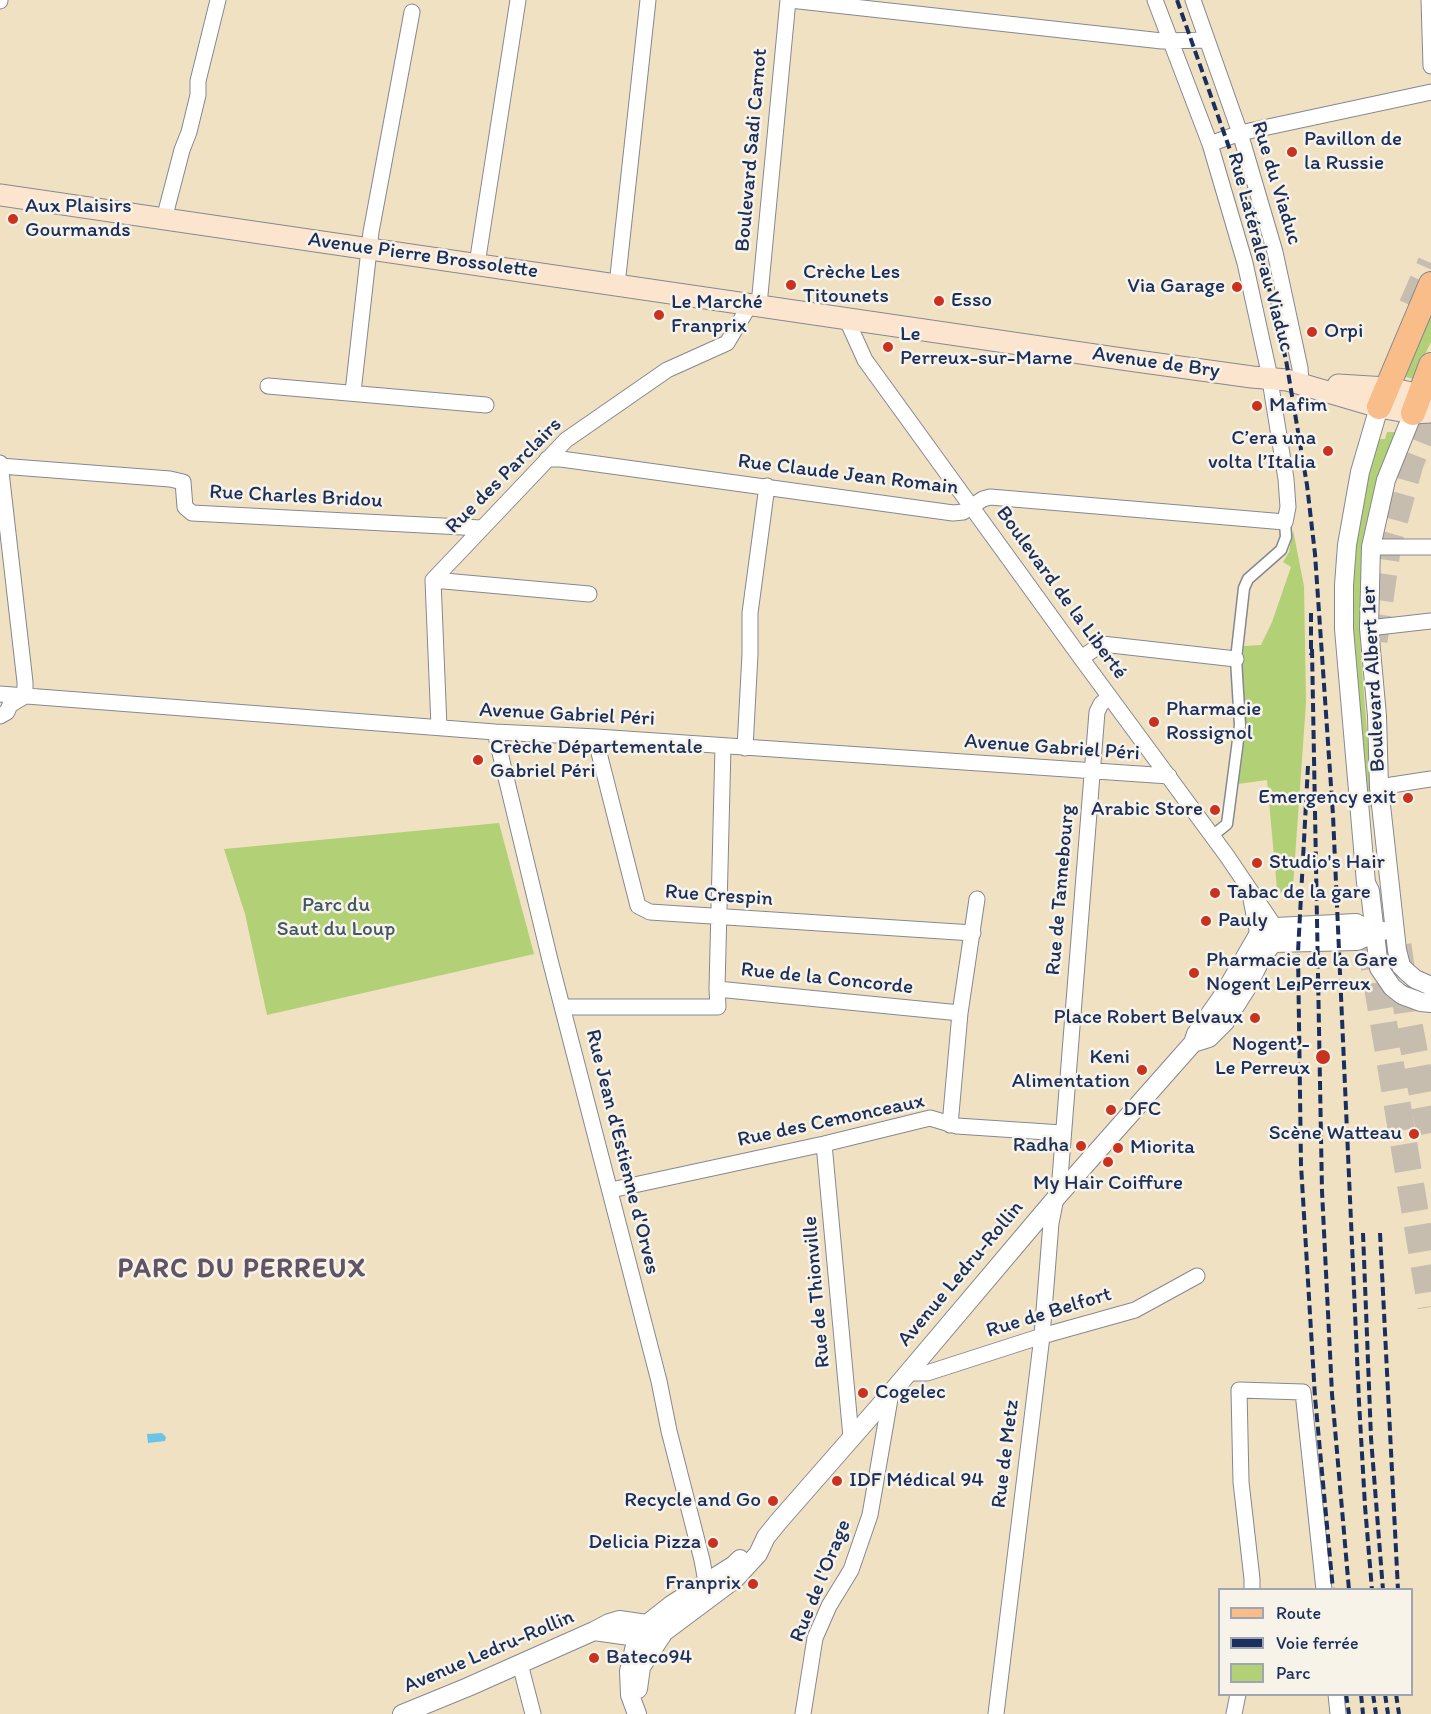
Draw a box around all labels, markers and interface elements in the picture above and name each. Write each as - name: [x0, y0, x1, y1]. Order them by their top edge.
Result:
- street label: Boulevard Sadi Carnot: [731, 47, 773, 253]
- street label: Rue du Viaduc: [1245, 118, 1307, 248]
- place label: Pavillon de la Russie: [1304, 127, 1402, 177]
- marker: Pavillon de la Russie: [1285, 145, 1299, 159]
- street label: Rue Latérale au Viaduc: [1221, 150, 1299, 354]
- place label: Aux Plaisirs Gourmands: [25, 194, 132, 244]
- marker: Aux Plaisirs Gourmands: [6, 212, 20, 226]
- street label: Avenue Pierre Brossolette: [306, 227, 540, 285]
- place label: Crèche Les Titounets: [803, 260, 900, 310]
- place label: Via Garage: [1127, 274, 1225, 300]
- marker: Crèche Les Titounets: [784, 278, 798, 292]
- marker: Via Garage: [1230, 280, 1244, 294]
- place label: Esso: [951, 288, 992, 314]
- place label: Le Marché Franprix: [671, 290, 763, 340]
- marker: Esso: [932, 294, 946, 308]
- marker: Le Marché Franprix: [652, 308, 666, 322]
- place label: Orpi: [1324, 319, 1363, 345]
- place label: Le Perreux-sur-Marne: [900, 322, 1073, 372]
- marker: Orpi: [1305, 325, 1319, 339]
- marker: Le Perreux-sur-Marne: [881, 340, 895, 354]
- street label: Avenue de Bry: [1091, 342, 1221, 384]
- place label: Mafim: [1269, 393, 1327, 419]
- marker: Mafim: [1250, 399, 1264, 413]
- street label: Rue des Parclairs: [441, 413, 567, 539]
- place label: C’era una volta l’Italia: [1208, 426, 1316, 476]
- marker: C’era una volta l’Italia: [1321, 444, 1335, 458]
- street label: Rue Claude Jean Romain: [736, 449, 960, 501]
- street label: Rue Charles Bridou: [209, 480, 383, 514]
- street label: Boulevard de la Liberté: [990, 502, 1132, 684]
- street label: Boulevard Albert 1er: [1357, 585, 1391, 773]
- place label: Pharmacie Rossignol: [1166, 697, 1261, 747]
- street label: Avenue Gabriel Péri: [479, 698, 655, 732]
- marker: Pharmacie Rossignol: [1147, 715, 1161, 729]
- street label: Avenue Gabriel Péri: [963, 729, 1141, 767]
- place label: Crèche Départementale Gabriel Péri: [490, 735, 703, 785]
- marker: Crèche Départementale Gabriel Péri: [471, 753, 485, 767]
- place label: Emergency exit: [1258, 785, 1396, 811]
- marker: Emergency exit: [1401, 791, 1415, 805]
- place label: Arabic Store: [1091, 797, 1203, 823]
- marker: Arabic Store: [1208, 803, 1222, 817]
- street label: Rue de Tannebourg: [1041, 804, 1081, 976]
- place label: Studio's Hair: [1269, 850, 1385, 876]
- marker: Studio's Hair: [1250, 856, 1264, 870]
- street label: Rue Crespin: [664, 880, 774, 912]
- place label: Tabac de la gare: [1227, 880, 1371, 906]
- marker: Tabac de la gare: [1208, 886, 1222, 900]
- park label: Parc du Saut du Loup: [277, 893, 395, 943]
- place label: Pauly: [1218, 908, 1268, 934]
- marker: Pauly: [1199, 914, 1213, 928]
- place label: Pharmacie de la Gare Nogent Le Perreux: [1206, 948, 1398, 998]
- street label: Rue de la Concorde: [740, 957, 914, 1001]
- marker: Pharmacie de la Gare Nogent Le Perreux: [1187, 966, 1201, 980]
- place label: Place Robert Belvaux: [1053, 1005, 1243, 1031]
- marker: Place Robert Belvaux: [1248, 1011, 1262, 1025]
- street label: Rue Jean d'Estienne d'Orves: [579, 1027, 665, 1277]
- place label: Nogent - Le Perreux: [1215, 1032, 1310, 1082]
- place label: Keni Alimentation: [1012, 1045, 1130, 1095]
- marker: Nogent - Le Perreux: [1314, 1048, 1332, 1066]
- marker: Keni Alimentation: [1135, 1063, 1149, 1077]
- street label: Rue des Cemonceaux: [735, 1089, 927, 1153]
- place label: DFC: [1123, 1097, 1161, 1123]
- marker: DFC: [1104, 1103, 1118, 1117]
- place label: Scène Watteau: [1269, 1121, 1402, 1147]
- marker: Scène Watteau: [1407, 1127, 1421, 1141]
- place label: Radha: [1013, 1133, 1069, 1159]
- place label: Miorita: [1130, 1135, 1195, 1161]
- marker: Radha: [1074, 1139, 1088, 1153]
- marker: Miorita: [1111, 1141, 1125, 1155]
- marker: My Hair Coiffure: [1101, 1155, 1115, 1169]
- place label: My Hair Coiffure: [1033, 1171, 1183, 1197]
- street label: Avenue Ledru-Rollin: [893, 1196, 1029, 1352]
- street label: Rue de Thionville: [798, 1215, 836, 1369]
- district label: PARC DU PERREUX: [117, 1254, 367, 1286]
- street label: Rue de Belfort: [983, 1282, 1115, 1344]
- place label: Cogelec: [875, 1380, 946, 1406]
- marker: Cogelec: [856, 1386, 870, 1400]
- street label: Rue de Metz: [987, 1398, 1025, 1510]
- place label: IDF Médical 94: [849, 1468, 984, 1494]
- marker: IDF Médical 94: [830, 1474, 844, 1488]
- place label: Recycle and Go: [624, 1488, 761, 1514]
- marker: Recycle and Go: [766, 1494, 780, 1508]
- street label: Rue de l'Orage: [785, 1516, 857, 1646]
- place label: Delicia Pizza: [588, 1530, 701, 1556]
- marker: Delicia Pizza: [706, 1536, 720, 1550]
- place label: Franprix: [665, 1571, 741, 1597]
- marker: Franprix: [746, 1577, 760, 1591]
- legend: [1218, 1588, 1413, 1696]
- text: Route: [1276, 1602, 1321, 1624]
- street label: Avenue Ledru-Rollin: [400, 1605, 578, 1699]
- text: Voie ferrée: [1276, 1632, 1358, 1654]
- place label: Bateco94: [606, 1645, 692, 1671]
- marker: Bateco94: [587, 1651, 601, 1665]
- text: Parc: [1276, 1662, 1310, 1684]

